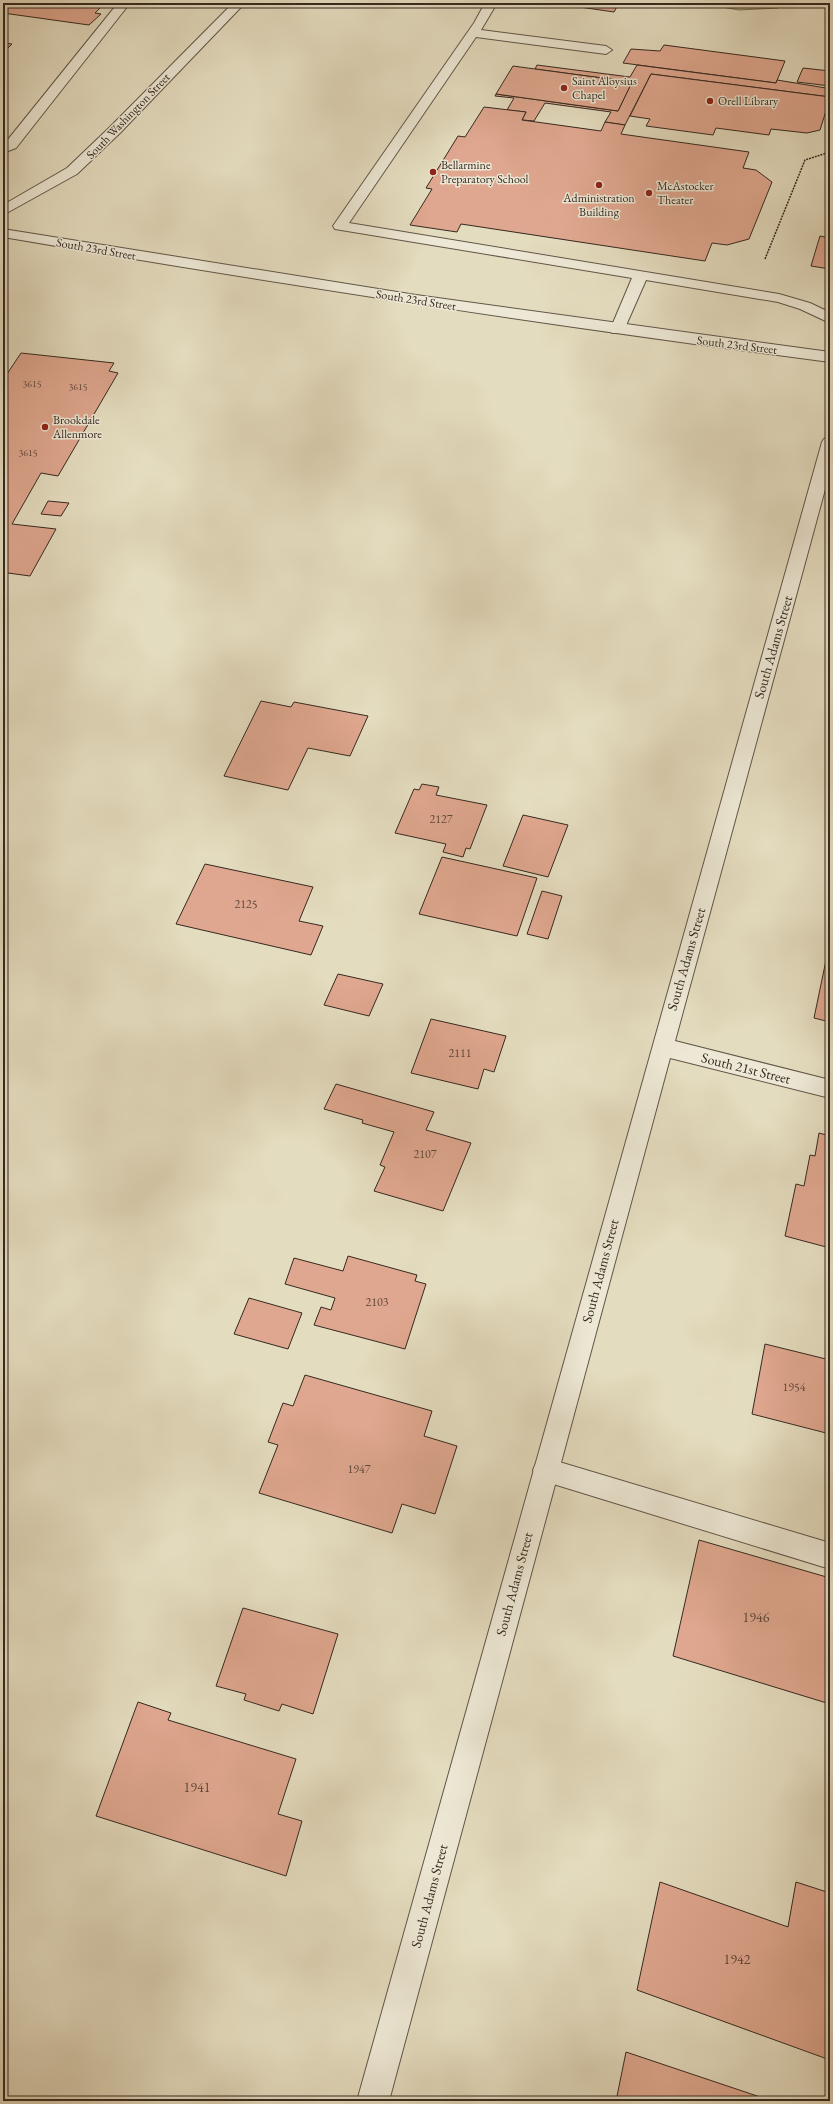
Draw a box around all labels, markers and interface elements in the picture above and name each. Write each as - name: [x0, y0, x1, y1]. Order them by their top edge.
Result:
- street label: South Washington Street: [83, 69, 174, 163]
- place label: Saint Aloysius Chapel: [572, 73, 637, 103]
- marker: Saint Aloysius Chapel: [559, 83, 569, 93]
- place label: Orell Library: [718, 93, 779, 109]
- marker: Orell Library: [705, 96, 715, 106]
- place label: Bellarmine Preparatory School: [441, 157, 529, 187]
- marker: Bellarmine Preparatory School: [428, 167, 438, 177]
- place label: McAstocker Theater: [657, 178, 714, 208]
- marker: Administration Building: [594, 180, 604, 190]
- marker: McAstocker Theater: [644, 188, 654, 198]
- place label: Administration Building: [562, 190, 635, 220]
- street label: South 23rd Street: [55, 234, 137, 264]
- street label: South 23rd Street: [375, 286, 457, 314]
- street label: South 23rd Street: [696, 332, 778, 358]
- house number: 3615: [22, 377, 42, 390]
- house number: 3615: [68, 380, 88, 393]
- place label: Brookdale Allenmore: [52, 412, 102, 442]
- marker: Brookdale Allenmore: [40, 422, 50, 432]
- house number: 3615: [18, 446, 38, 459]
- street label: South Adams Street: [750, 593, 797, 701]
- house number: 2127: [429, 811, 453, 827]
- house number: 2125: [234, 896, 258, 912]
- street label: South Adams Street: [663, 905, 710, 1013]
- house number: 2111: [448, 1045, 472, 1061]
- street label: South 21st Street: [700, 1048, 793, 1088]
- house number: 2107: [413, 1146, 437, 1162]
- street label: South Adams Street: [578, 1217, 623, 1325]
- house number: 2103: [365, 1294, 389, 1310]
- house number: 1954: [782, 1379, 806, 1395]
- house number: 1947: [347, 1461, 371, 1477]
- street label: South Adams Street: [492, 1530, 537, 1638]
- house number: 1946: [743, 1608, 770, 1626]
- house number: 1941: [184, 1778, 210, 1796]
- street label: South Adams Street: [407, 1842, 452, 1950]
- house number: 1942: [724, 1950, 751, 1968]

